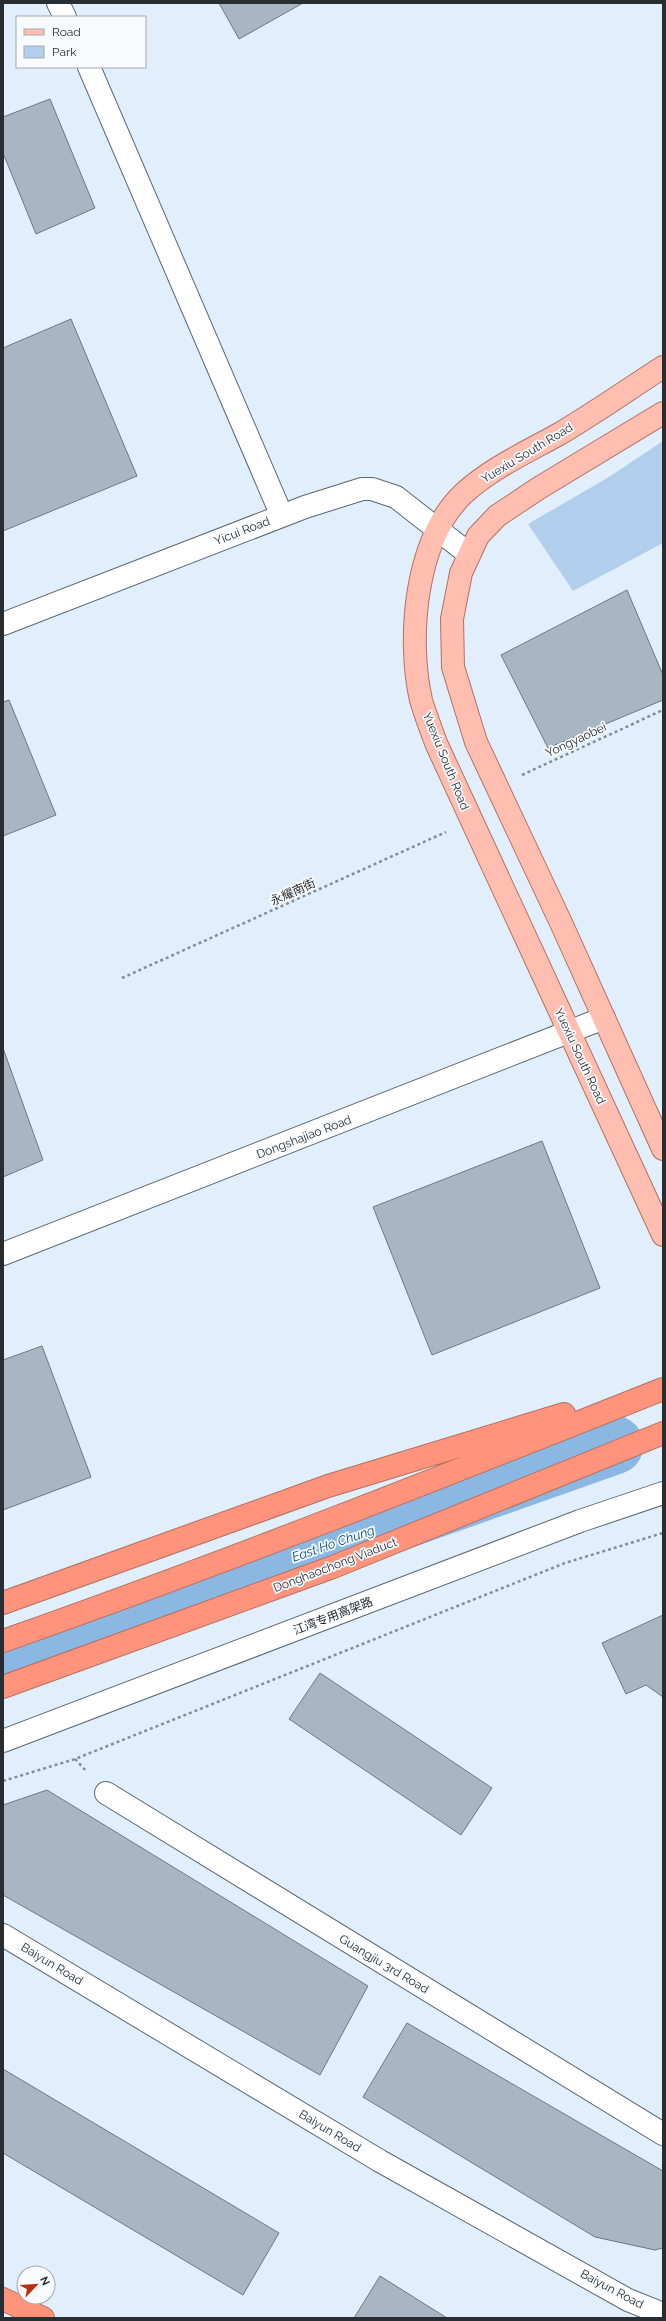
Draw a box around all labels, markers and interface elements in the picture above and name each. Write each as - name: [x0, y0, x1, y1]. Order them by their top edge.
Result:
- legend: [16, 16, 146, 68]
- text: Road: [52, 25, 81, 39]
- text: Park: [52, 45, 77, 59]
- street label: Yuexiu South Road: [479, 420, 575, 486]
- street label: Yicui Road: [212, 514, 272, 548]
- street label: Yuexiu South Road: [420, 710, 472, 812]
- street label: Yongyaobei: [543, 720, 609, 760]
- street label: 永耀南街: [268, 876, 318, 908]
- street label: Yuexiu South Road: [552, 1006, 608, 1106]
- street label: Dongshajiao Road: [255, 1112, 353, 1162]
- water label: East Ho Chung: [290, 1522, 377, 1565]
- street label: Donghaochong Viaduct: [271, 1535, 399, 1595]
- street label: 江湾专用高架路: [291, 1594, 375, 1638]
- street label: Guangjiu 3rd Road: [337, 1932, 431, 1996]
- street label: Baiyun Road: [19, 1940, 85, 1988]
- street label: Baiyun Road: [297, 2107, 363, 2155]
- north arrow: [16, 2265, 56, 2305]
- street label: Baiyun Road: [578, 2266, 646, 2312]
- text: N: [37, 2274, 52, 2288]

